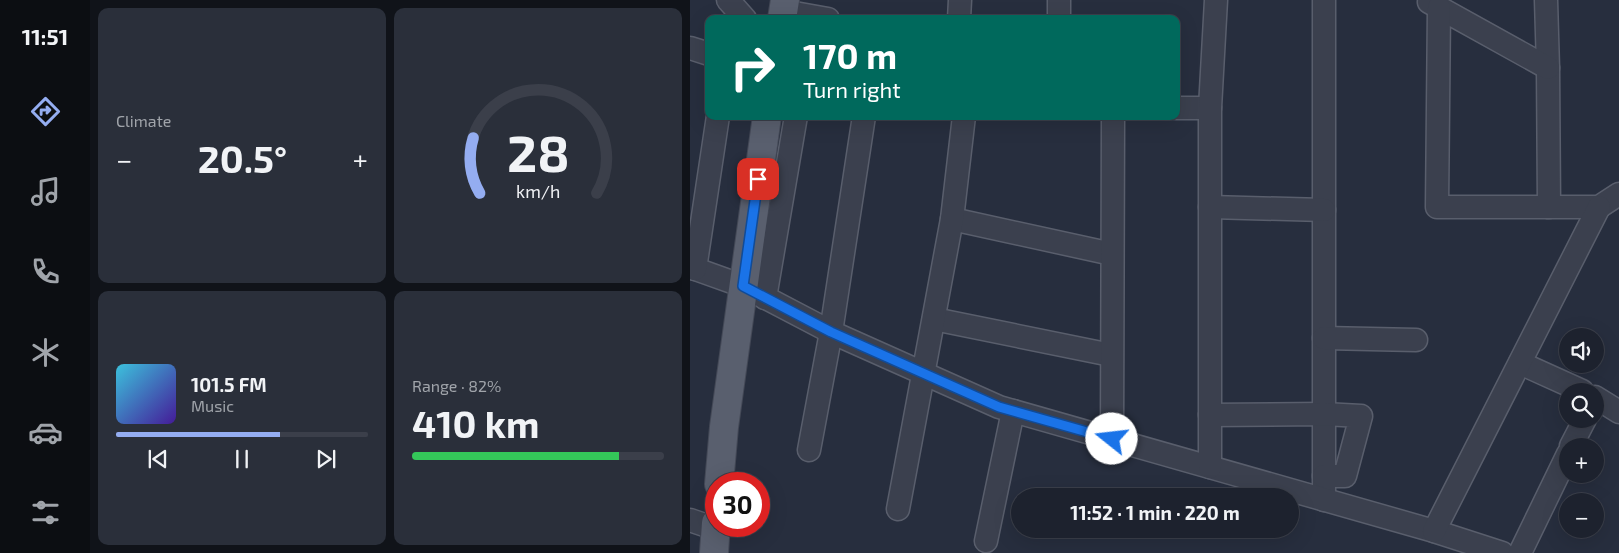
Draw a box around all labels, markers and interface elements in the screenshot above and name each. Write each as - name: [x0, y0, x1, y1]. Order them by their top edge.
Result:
- text: 11:51: [22, 23, 68, 49]
- text: 170 m: [803, 34, 897, 76]
- icon: right: [720, 35, 785, 100]
- text: Turn right: [803, 76, 901, 102]
- icon: directions: [28, 94, 63, 129]
- text: Climate: [116, 111, 171, 130]
- text: 28: [507, 120, 569, 182]
- text: 20.5°: [198, 135, 287, 181]
- text: −: [116, 142, 132, 176]
- text: +: [353, 142, 368, 176]
- pin: [737, 158, 779, 200]
- icon: arrive: [744, 165, 772, 193]
- icon: music: [28, 174, 63, 209]
- text: km/h: [516, 180, 560, 202]
- icon: phone: [28, 254, 63, 289]
- map controls: [1559, 328, 1604, 538]
- button: sound: [1559, 328, 1604, 373]
- icon: climate: [28, 335, 63, 370]
- text: 101.5 FM: [191, 373, 267, 396]
- text: Range · 82%: [412, 376, 501, 395]
- button: search: [1559, 383, 1604, 428]
- text: Music: [191, 396, 234, 415]
- text: 410 km: [412, 400, 540, 446]
- position arrow: [1085, 412, 1137, 464]
- icon: car: [28, 415, 63, 450]
- button: +: [1559, 438, 1604, 483]
- icon: previous: [144, 445, 172, 473]
- icon: pause: [228, 445, 256, 473]
- icon: next: [312, 445, 340, 473]
- speed limit sign: 30: [705, 472, 770, 537]
- button: −: [1559, 493, 1604, 538]
- icon: filters: [28, 495, 63, 530]
- text: 11:52 · 1 min · 220 m: [1070, 501, 1240, 524]

